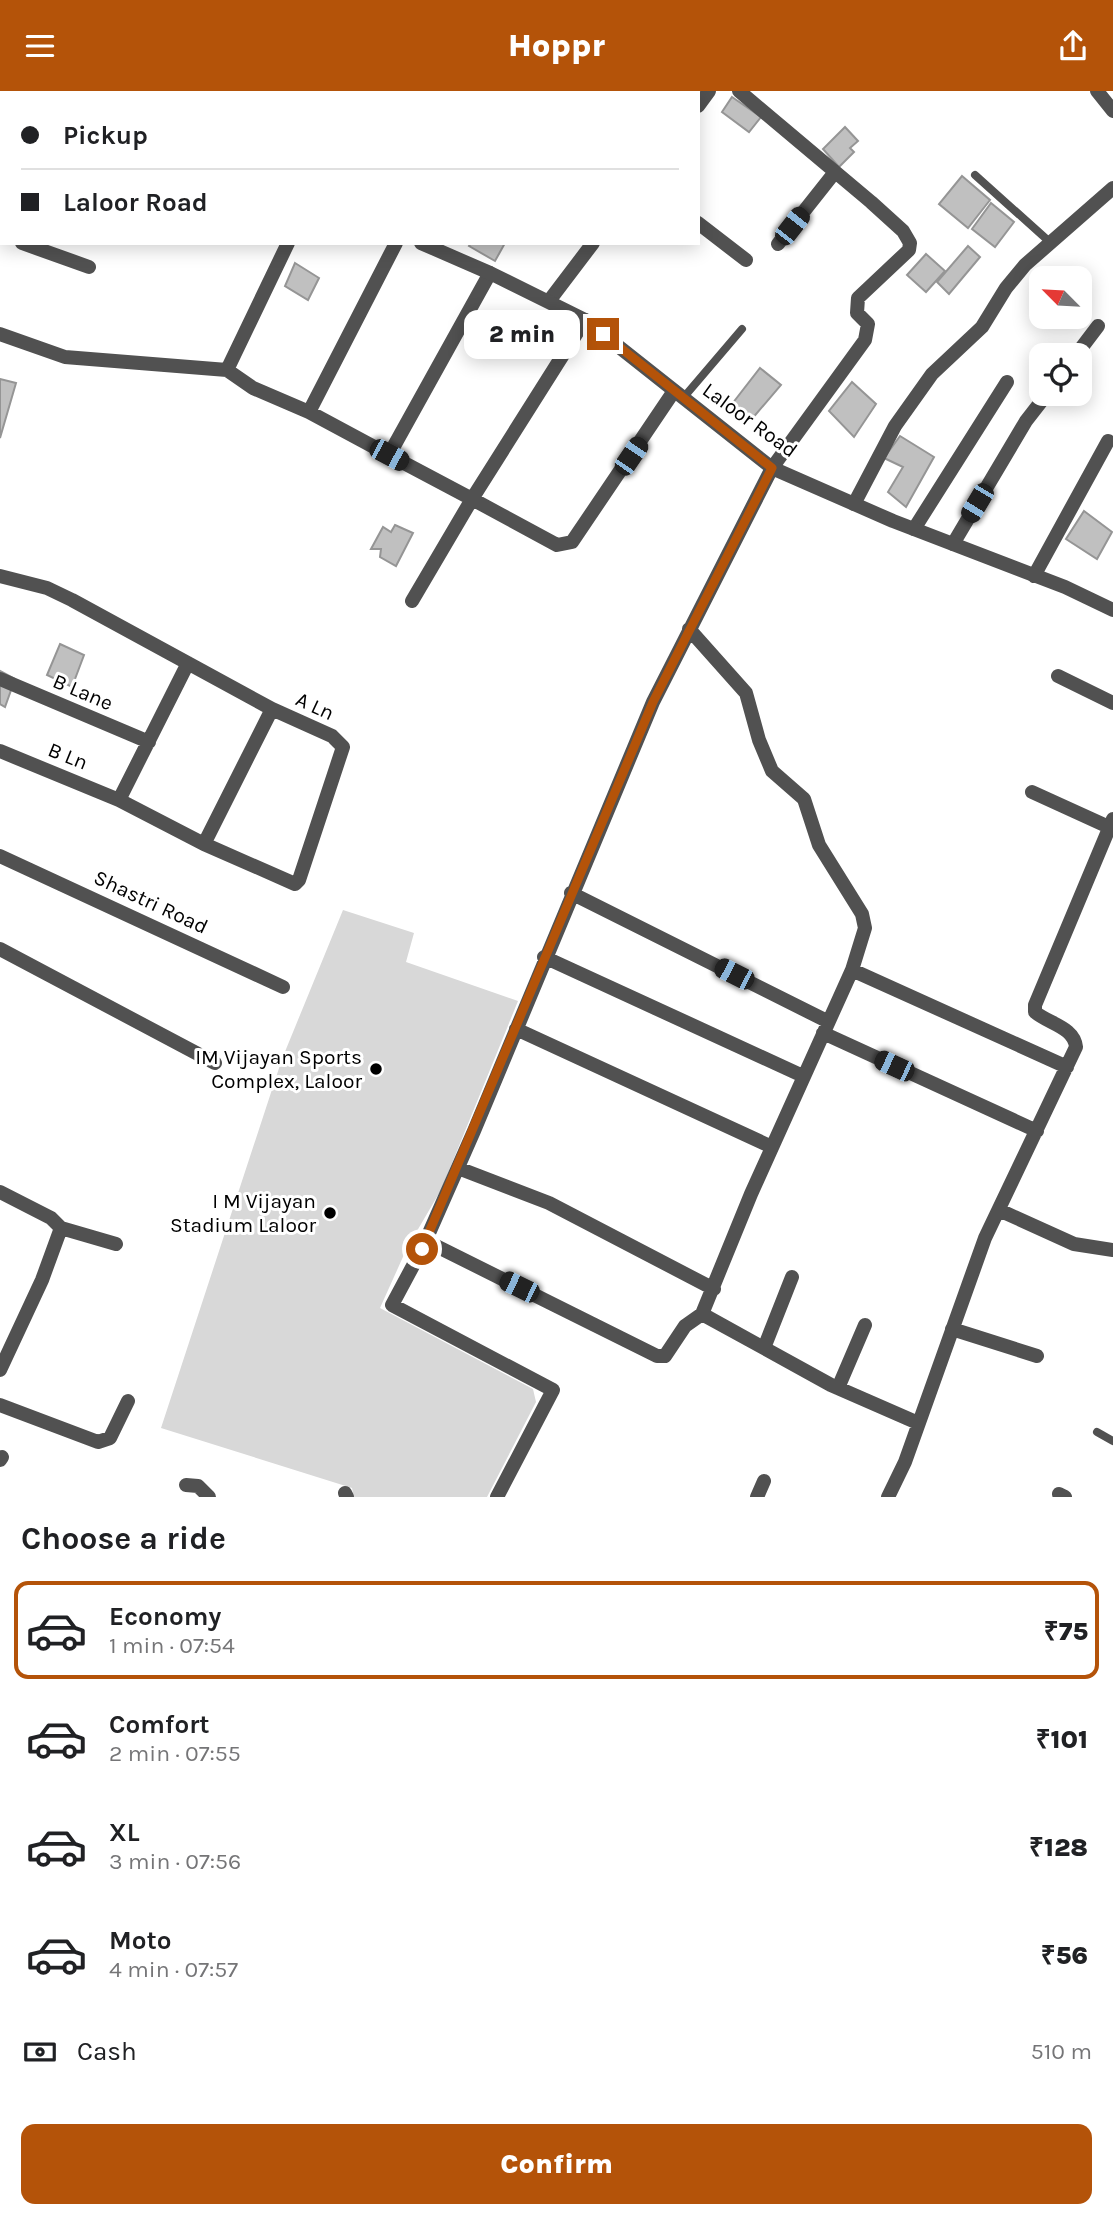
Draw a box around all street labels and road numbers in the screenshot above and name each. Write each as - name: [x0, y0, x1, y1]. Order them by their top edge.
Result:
- street label: Laloor Road: [698, 378, 802, 462]
- street label: B Lane: [49, 669, 117, 715]
- street label: A Ln: [292, 687, 338, 725]
- street label: B Ln: [45, 737, 91, 775]
- street label: Shastri Road: [90, 865, 212, 939]

